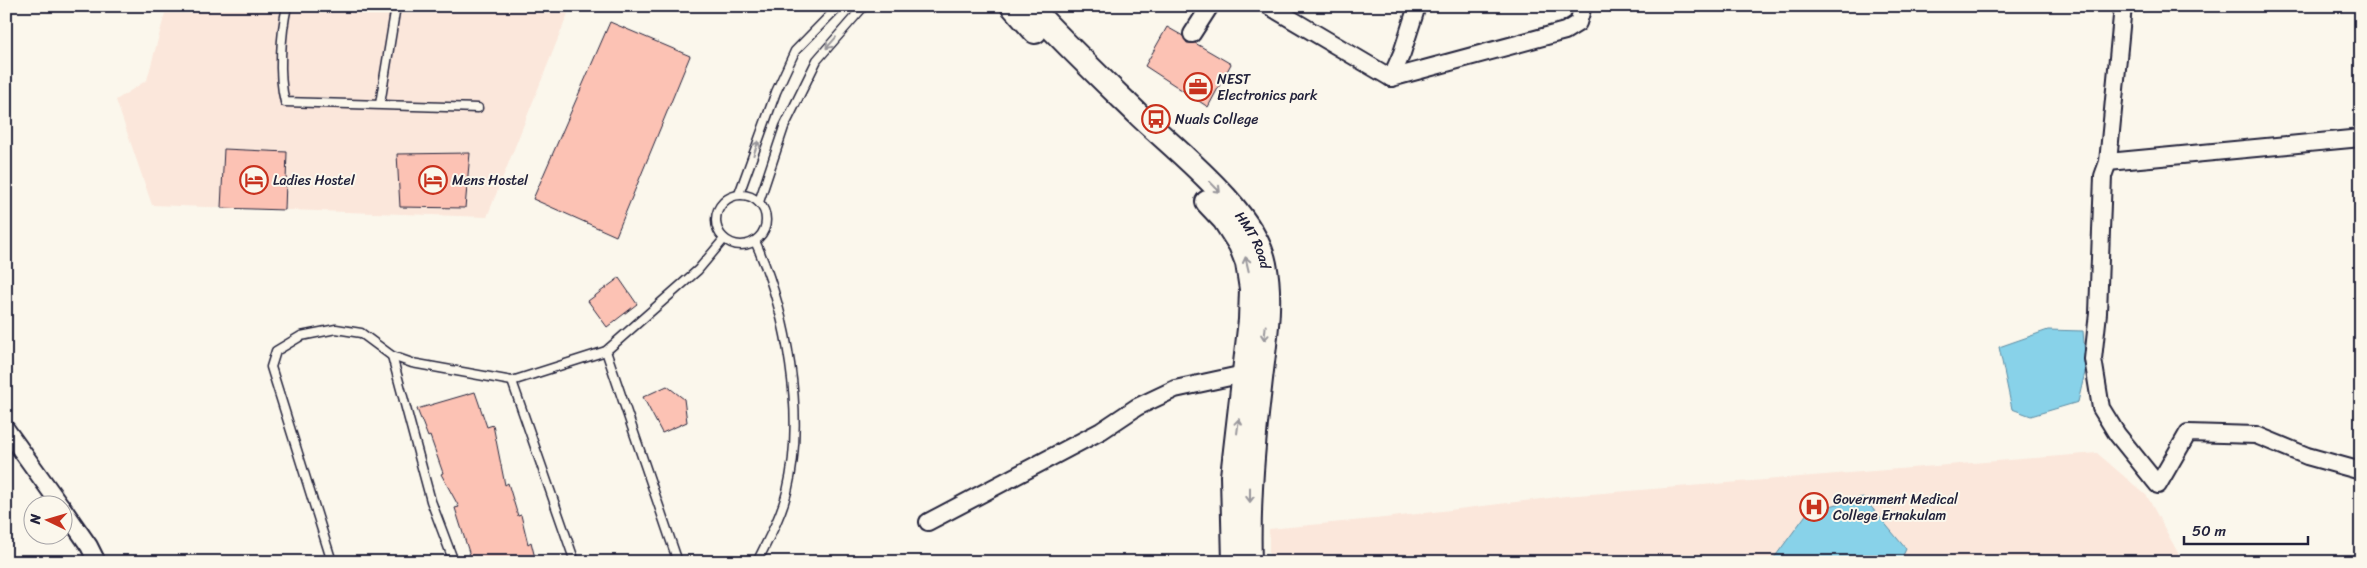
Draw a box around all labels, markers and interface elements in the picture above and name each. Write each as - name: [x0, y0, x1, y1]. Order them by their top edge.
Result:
- one-way arrow: [826, 36, 837, 49]
- place label: NEST Electronics park: [1217, 67, 1318, 108]
- office icon: NEST Electronics park: [1183, 72, 1213, 102]
- bus stop icon: Nuals College: [1141, 104, 1171, 134]
- place label: Nuals College: [1175, 107, 1258, 132]
- one-way arrow: [752, 141, 761, 157]
- hotel icon: Ladies Hostel: [239, 165, 269, 195]
- hotel icon: Mens Hostel: [418, 165, 448, 195]
- place label: Ladies Hostel: [273, 168, 356, 193]
- place label: Mens Hostel: [452, 168, 529, 193]
- one-way arrow: [1209, 181, 1221, 194]
- street label: HMT Road: [1228, 206, 1278, 272]
- one-way arrow: [1242, 257, 1251, 273]
- one-way arrow: [1261, 325, 1270, 341]
- one-way arrow: [1233, 418, 1243, 434]
- one-way arrow: [1245, 486, 1255, 502]
- place label: Government Medical College Ernakulam: [1833, 487, 1959, 528]
- hospital icon: Government Medical College Ernakulam: [1799, 492, 1829, 522]
- north arrow: [22, 496, 72, 546]
- text: N: [23, 513, 48, 526]
- scale bar: [2184, 513, 2308, 545]
- text: 50 m: [2192, 518, 2227, 544]

